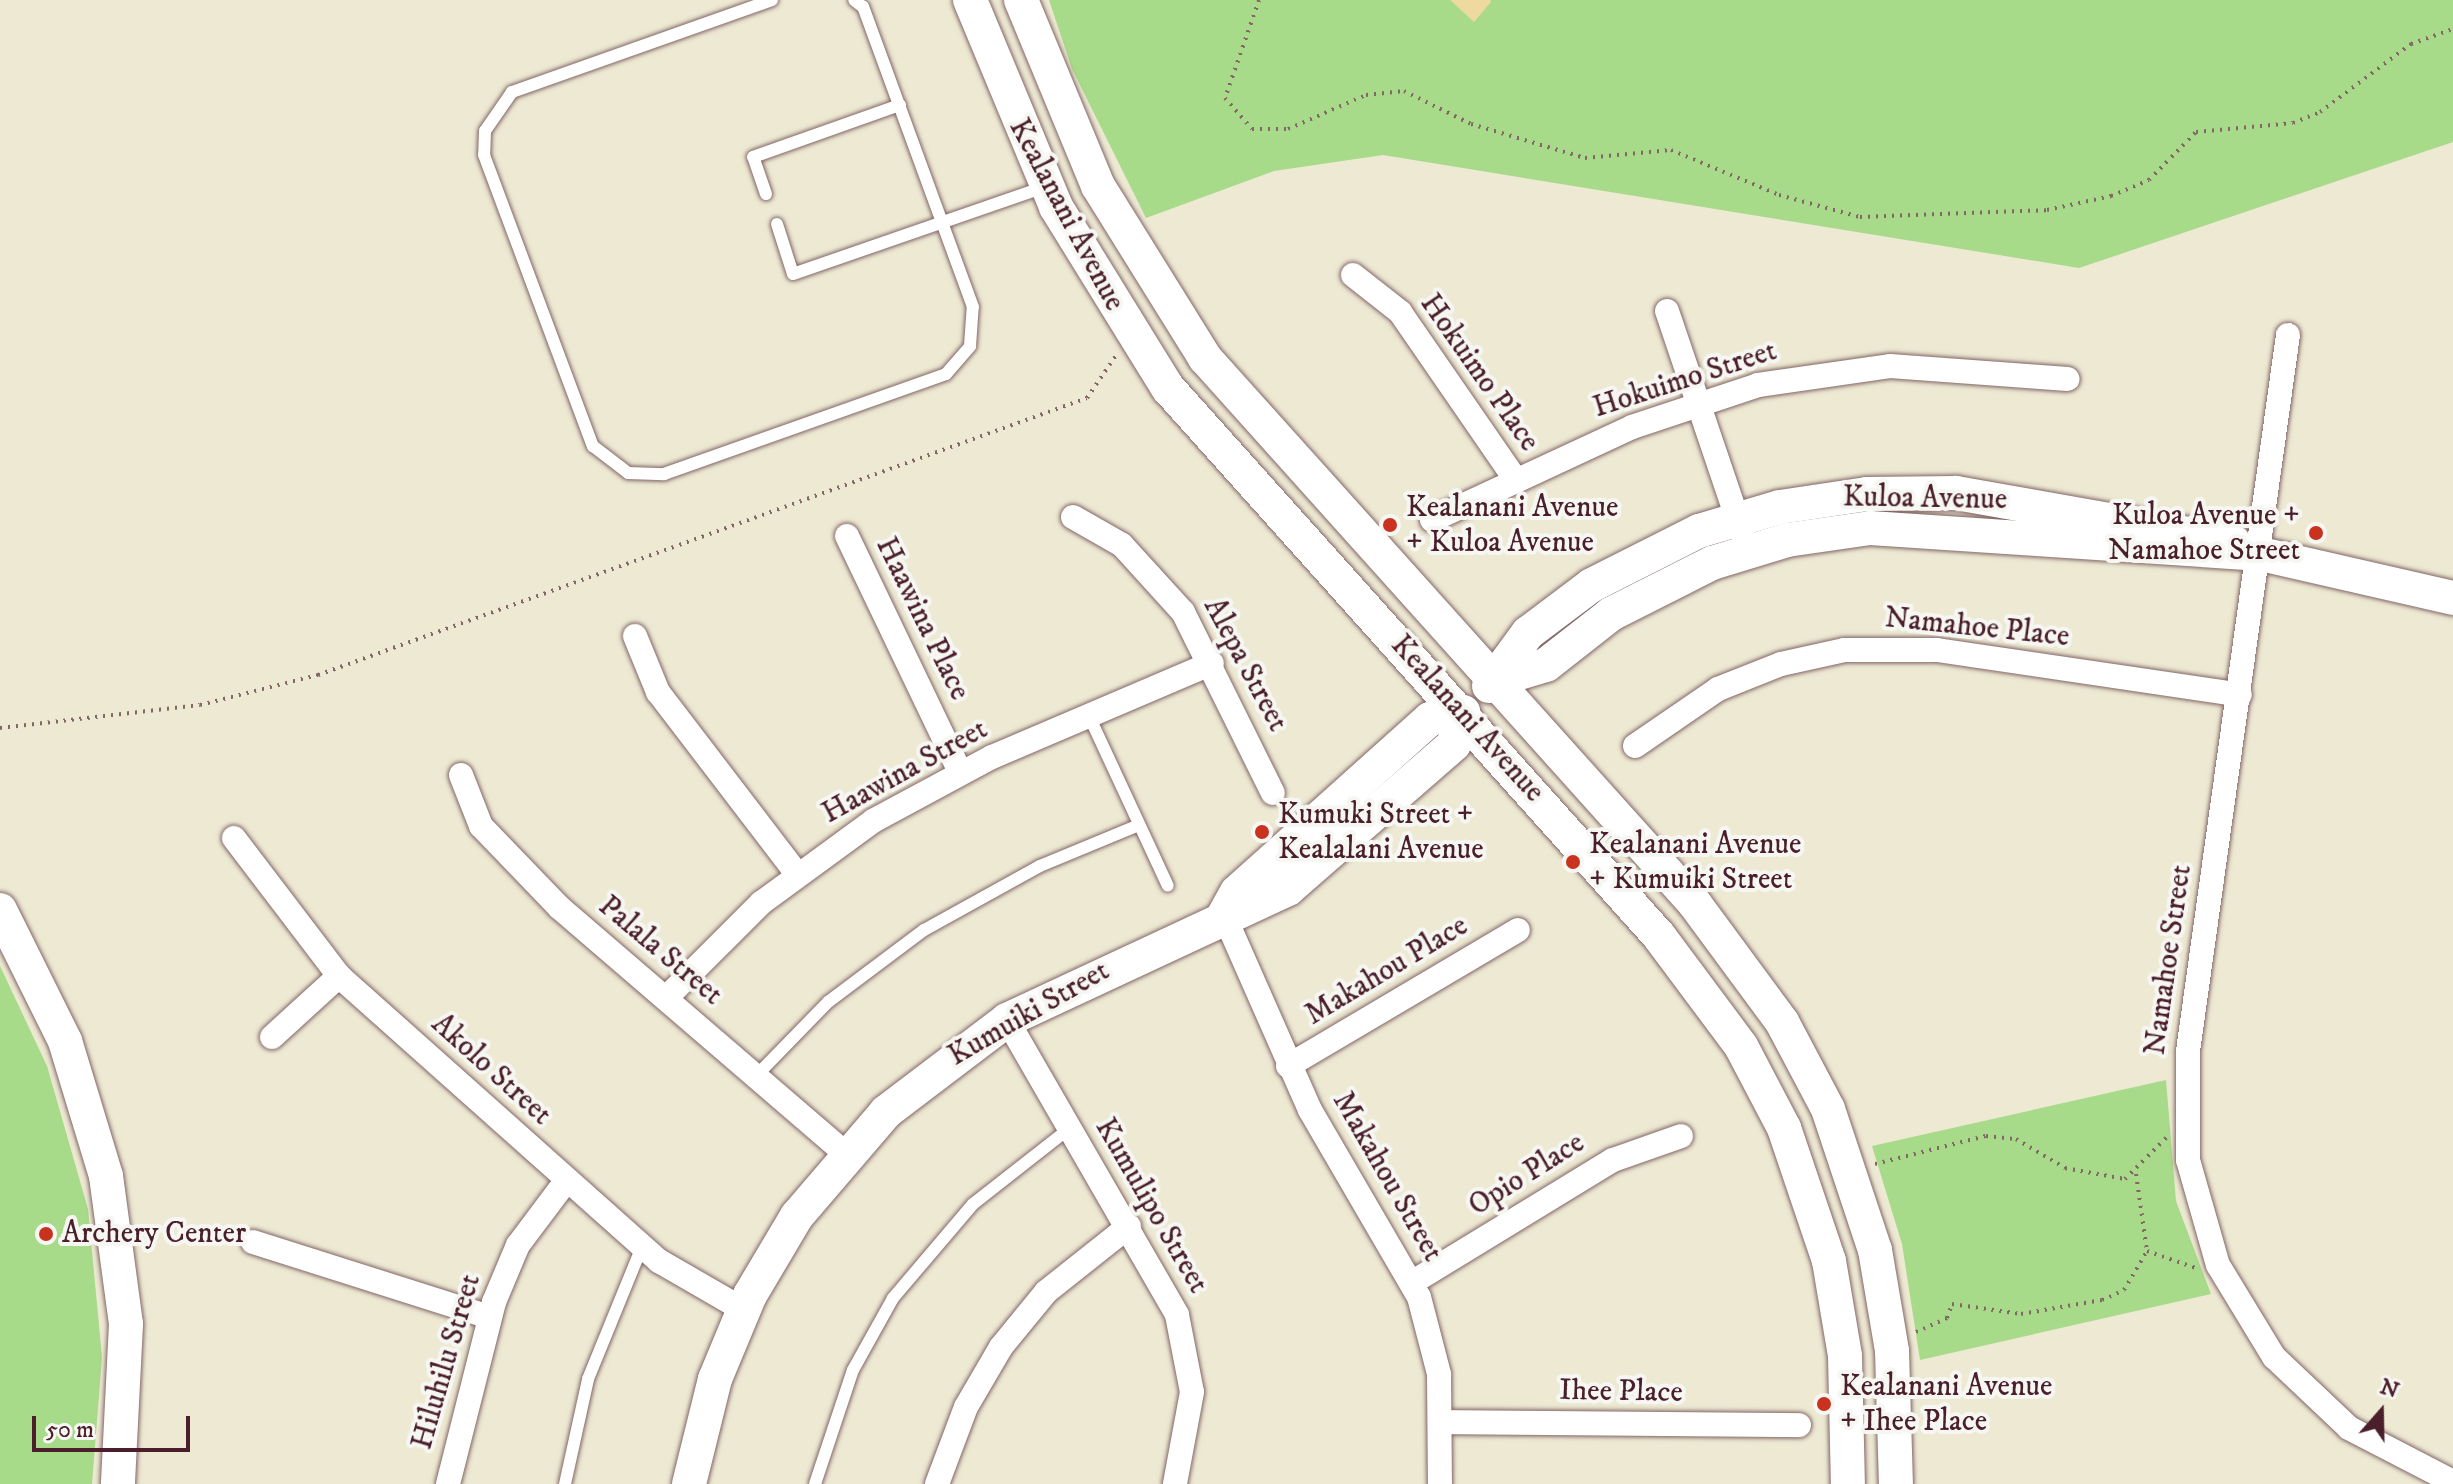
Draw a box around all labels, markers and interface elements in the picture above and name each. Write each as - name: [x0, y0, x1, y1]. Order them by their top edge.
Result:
- street label: Kealanani Avenue: [1000, 113, 1132, 317]
- street label: Hokuimo Place: [1411, 287, 1547, 459]
- street label: Hokuimo Street: [1589, 333, 1781, 427]
- street label: Kuloa Avenue: [1842, 480, 2008, 518]
- place label: Kealanani Avenue + Kuloa Avenue: [1406, 490, 1618, 560]
- place label: Kuloa Avenue + Namahoe Street: [2108, 498, 2300, 568]
- marker: Kealanani Avenue + Kuloa Avenue: [1381, 516, 1399, 534]
- marker: Kuloa Avenue + Namahoe Street: [2307, 524, 2325, 542]
- street label: Haawina Place: [867, 532, 977, 706]
- street label: Alepa Street: [1195, 592, 1295, 738]
- street label: Namahoe Place: [1883, 600, 2071, 656]
- street label: Kealanani Avenue: [1383, 628, 1551, 810]
- street label: Haawina Street: [816, 712, 994, 832]
- place label: Kumuki Street + Kealalani Avenue: [1278, 797, 1484, 868]
- marker: Kumuki Street + Kealalani Avenue: [1253, 823, 1271, 841]
- place label: Kealanani Avenue + Kumuiki Street: [1589, 827, 1801, 898]
- marker: Kealanani Avenue + Kumuiki Street: [1564, 853, 1582, 871]
- street label: Namahoe Street: [2138, 862, 2200, 1058]
- street label: Palala Street: [591, 889, 729, 1013]
- street label: Makahou Place: [1299, 908, 1475, 1034]
- street label: Kumuiki Street: [942, 953, 1116, 1075]
- street label: Akolo Street: [424, 1007, 558, 1133]
- street label: Makahou Street: [1324, 1086, 1450, 1268]
- street label: Kumulipo Street: [1086, 1112, 1216, 1300]
- street label: Opio Place: [1463, 1125, 1591, 1225]
- place label: Archery Center: [62, 1216, 246, 1252]
- marker: Archery Center: [37, 1225, 55, 1243]
- street label: Hiluhilu Street: [405, 1270, 489, 1454]
- place label: Kealanani Avenue + Ihee Place: [1840, 1369, 2052, 1440]
- north arrow: [2341, 1372, 2421, 1452]
- street label: Ihee Place: [1559, 1373, 1683, 1411]
- text: N: [2376, 1373, 2402, 1405]
- marker: Kealanani Avenue + Ihee Place: [1815, 1395, 1833, 1413]
- scale bar: [36, 1400, 194, 1450]
- text: 50 m: [46, 1415, 94, 1445]

